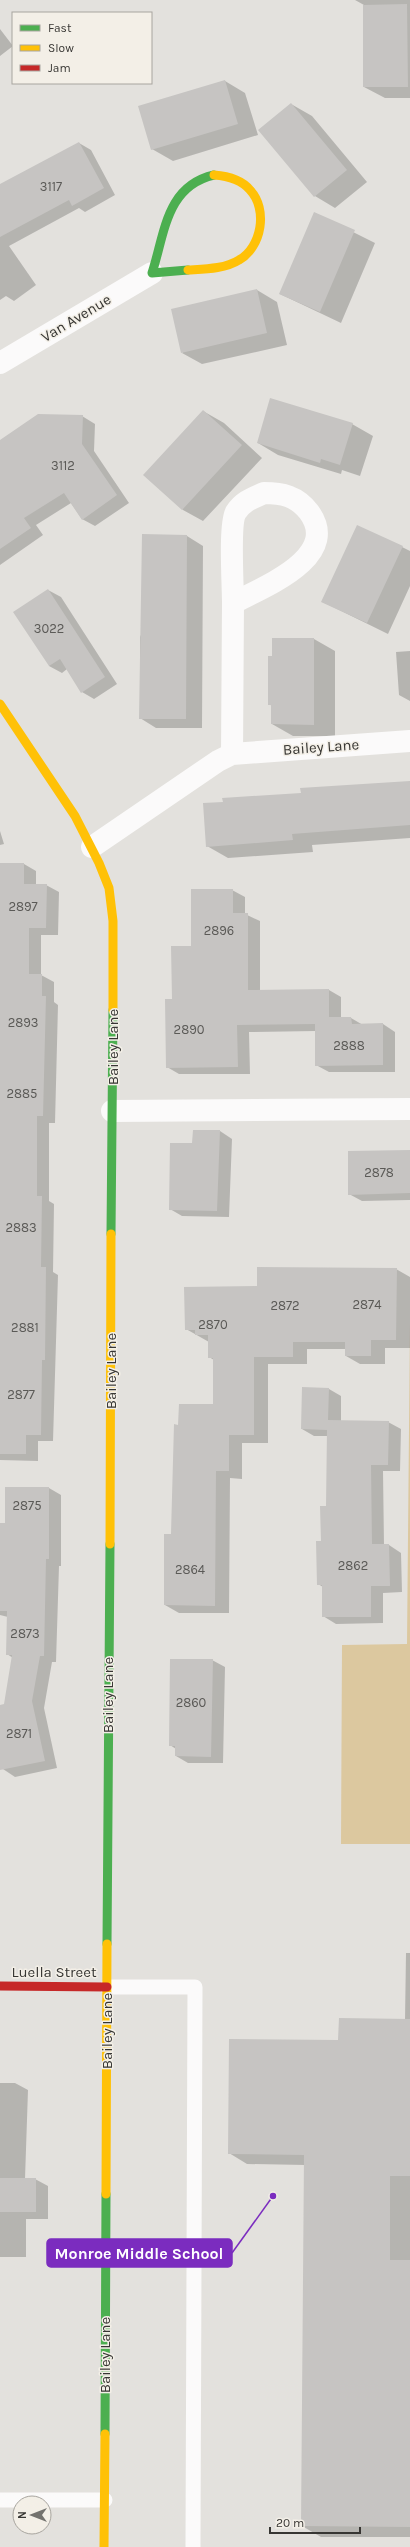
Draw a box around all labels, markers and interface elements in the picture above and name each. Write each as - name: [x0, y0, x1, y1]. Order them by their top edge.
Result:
- legend: [12, 12, 152, 84]
- text: Fast: [48, 21, 72, 35]
- text: Slow: [48, 41, 74, 55]
- text: Jam: [48, 61, 71, 75]
- house number: 3117: [40, 179, 62, 194]
- street label: Van Avenue: [38, 290, 114, 346]
- house number: 3112: [51, 458, 75, 473]
- house number: 3022: [34, 621, 64, 636]
- street label: Bailey Lane: [282, 735, 360, 759]
- house number: 2897: [8, 899, 38, 914]
- house number: 2896: [204, 923, 234, 938]
- street label: Bailey Lane: [104, 1009, 122, 1085]
- house number: 2893: [8, 1015, 38, 1030]
- house number: 2890: [174, 1022, 205, 1037]
- house number: 2888: [333, 1038, 365, 1053]
- house number: 2885: [7, 1086, 37, 1101]
- house number: 2878: [364, 1165, 394, 1180]
- house number: 2883: [5, 1220, 37, 1235]
- house number: 2874: [353, 1297, 381, 1312]
- house number: 2872: [270, 1298, 300, 1313]
- house number: 2870: [198, 1317, 228, 1332]
- house number: 2881: [11, 1320, 39, 1335]
- street label: Bailey Lane: [102, 1333, 120, 1409]
- house number: 2877: [7, 1387, 35, 1402]
- house number: 2875: [13, 1498, 41, 1513]
- house number: 2862: [338, 1558, 368, 1573]
- house number: 2864: [175, 1562, 205, 1577]
- house number: 2873: [10, 1626, 40, 1641]
- street label: Bailey Lane: [99, 1657, 117, 1733]
- house number: 2860: [176, 1695, 207, 1710]
- house number: 2871: [6, 1726, 32, 1741]
- street label: Luella Street: [11, 1963, 97, 1981]
- street label: Bailey Lane: [98, 1993, 116, 2069]
- callout: Monroe Middle School: [47, 2239, 232, 2267]
- text: Monroe Middle School: [55, 2244, 223, 2263]
- street label: Bailey Lane: [96, 2317, 114, 2393]
- north arrow: [12, 2495, 52, 2535]
- scale bar: [270, 2509, 360, 2535]
- text: N: [16, 2511, 29, 2519]
- text: 20 m: [276, 2516, 304, 2530]

